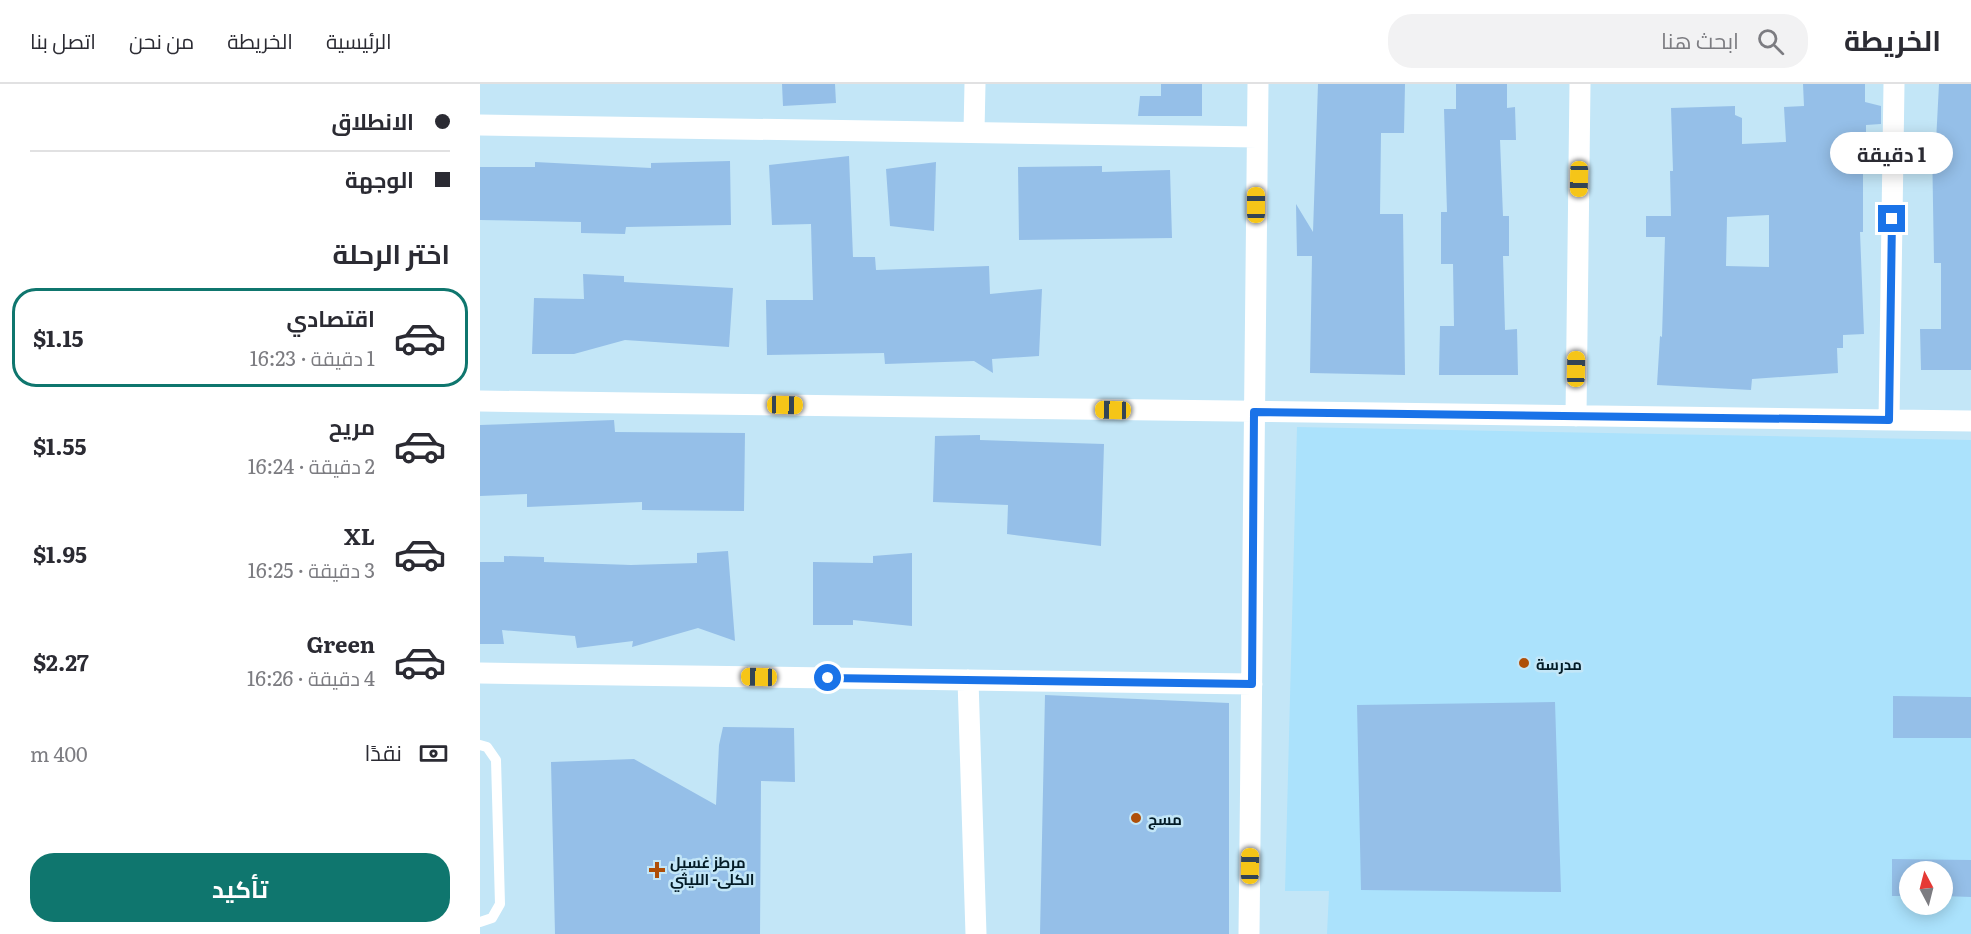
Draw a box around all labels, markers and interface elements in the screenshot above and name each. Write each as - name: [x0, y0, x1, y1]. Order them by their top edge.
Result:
- search box: [1388, 14, 1808, 68]
- text: الخريطة: [1844, 18, 1941, 60]
- text: ابحث هنا: [1661, 23, 1739, 56]
- text: اتصل بنا: [30, 24, 96, 55]
- text: من نحن: [129, 24, 194, 55]
- text: الخريطة: [227, 24, 293, 55]
- text: الرئيسية: [326, 24, 392, 55]
- icon: search: [1754, 25, 1787, 58]
- text: الانطلاق: [331, 104, 414, 137]
- callout: 1 دقيقة: [1830, 132, 1954, 174]
- text: 1 دقيقة: [1857, 138, 1926, 168]
- car: [1570, 161, 1588, 197]
- text: الوجهة: [345, 162, 414, 195]
- car: [1247, 187, 1265, 223]
- route end: [1878, 205, 1905, 232]
- text: اختر الرحلة: [332, 232, 450, 272]
- text: اقتصادي: [286, 301, 375, 334]
- icon: car: [393, 311, 447, 365]
- text: $1.15: [33, 321, 84, 354]
- text: 1 دقيقة · 16:23: [250, 342, 375, 372]
- car: [1567, 351, 1585, 387]
- car: [767, 396, 803, 414]
- car: [1095, 401, 1131, 419]
- text: مريح: [329, 409, 375, 442]
- icon: car: [393, 419, 447, 473]
- text: $1.55: [33, 429, 86, 462]
- text: 2 دقيقة · 16:24: [248, 450, 375, 480]
- text: XL: [344, 519, 375, 552]
- icon: car: [393, 527, 447, 581]
- text: $1.95: [33, 537, 87, 570]
- text: 3 دقيقة · 16:25: [248, 554, 375, 584]
- text: Green: [306, 627, 375, 660]
- icon: car: [393, 635, 447, 689]
- text: $2.27: [33, 645, 89, 678]
- place label: مدرسة: [1536, 652, 1582, 675]
- marker: مدرسة: [1517, 656, 1531, 670]
- text: 4 دقيقة · 16:26: [247, 662, 375, 692]
- route start: [814, 664, 841, 691]
- car: [741, 668, 777, 686]
- text: نقدًا: [364, 735, 402, 768]
- icon: cash: [417, 737, 450, 770]
- text: 400 m: [30, 738, 88, 768]
- place label: مسج: [1148, 807, 1182, 830]
- marker: مسج: [1129, 811, 1143, 825]
- car: [1241, 848, 1259, 884]
- place label: مرطز غسيل الكلى- الليثي: [670, 850, 754, 892]
- button: تأكيد: [30, 853, 450, 922]
- marker: مرطز غسيل الكلى- الليثي: [648, 861, 666, 879]
- north arrow: [1899, 861, 1953, 915]
- map controls: [1899, 861, 1953, 915]

